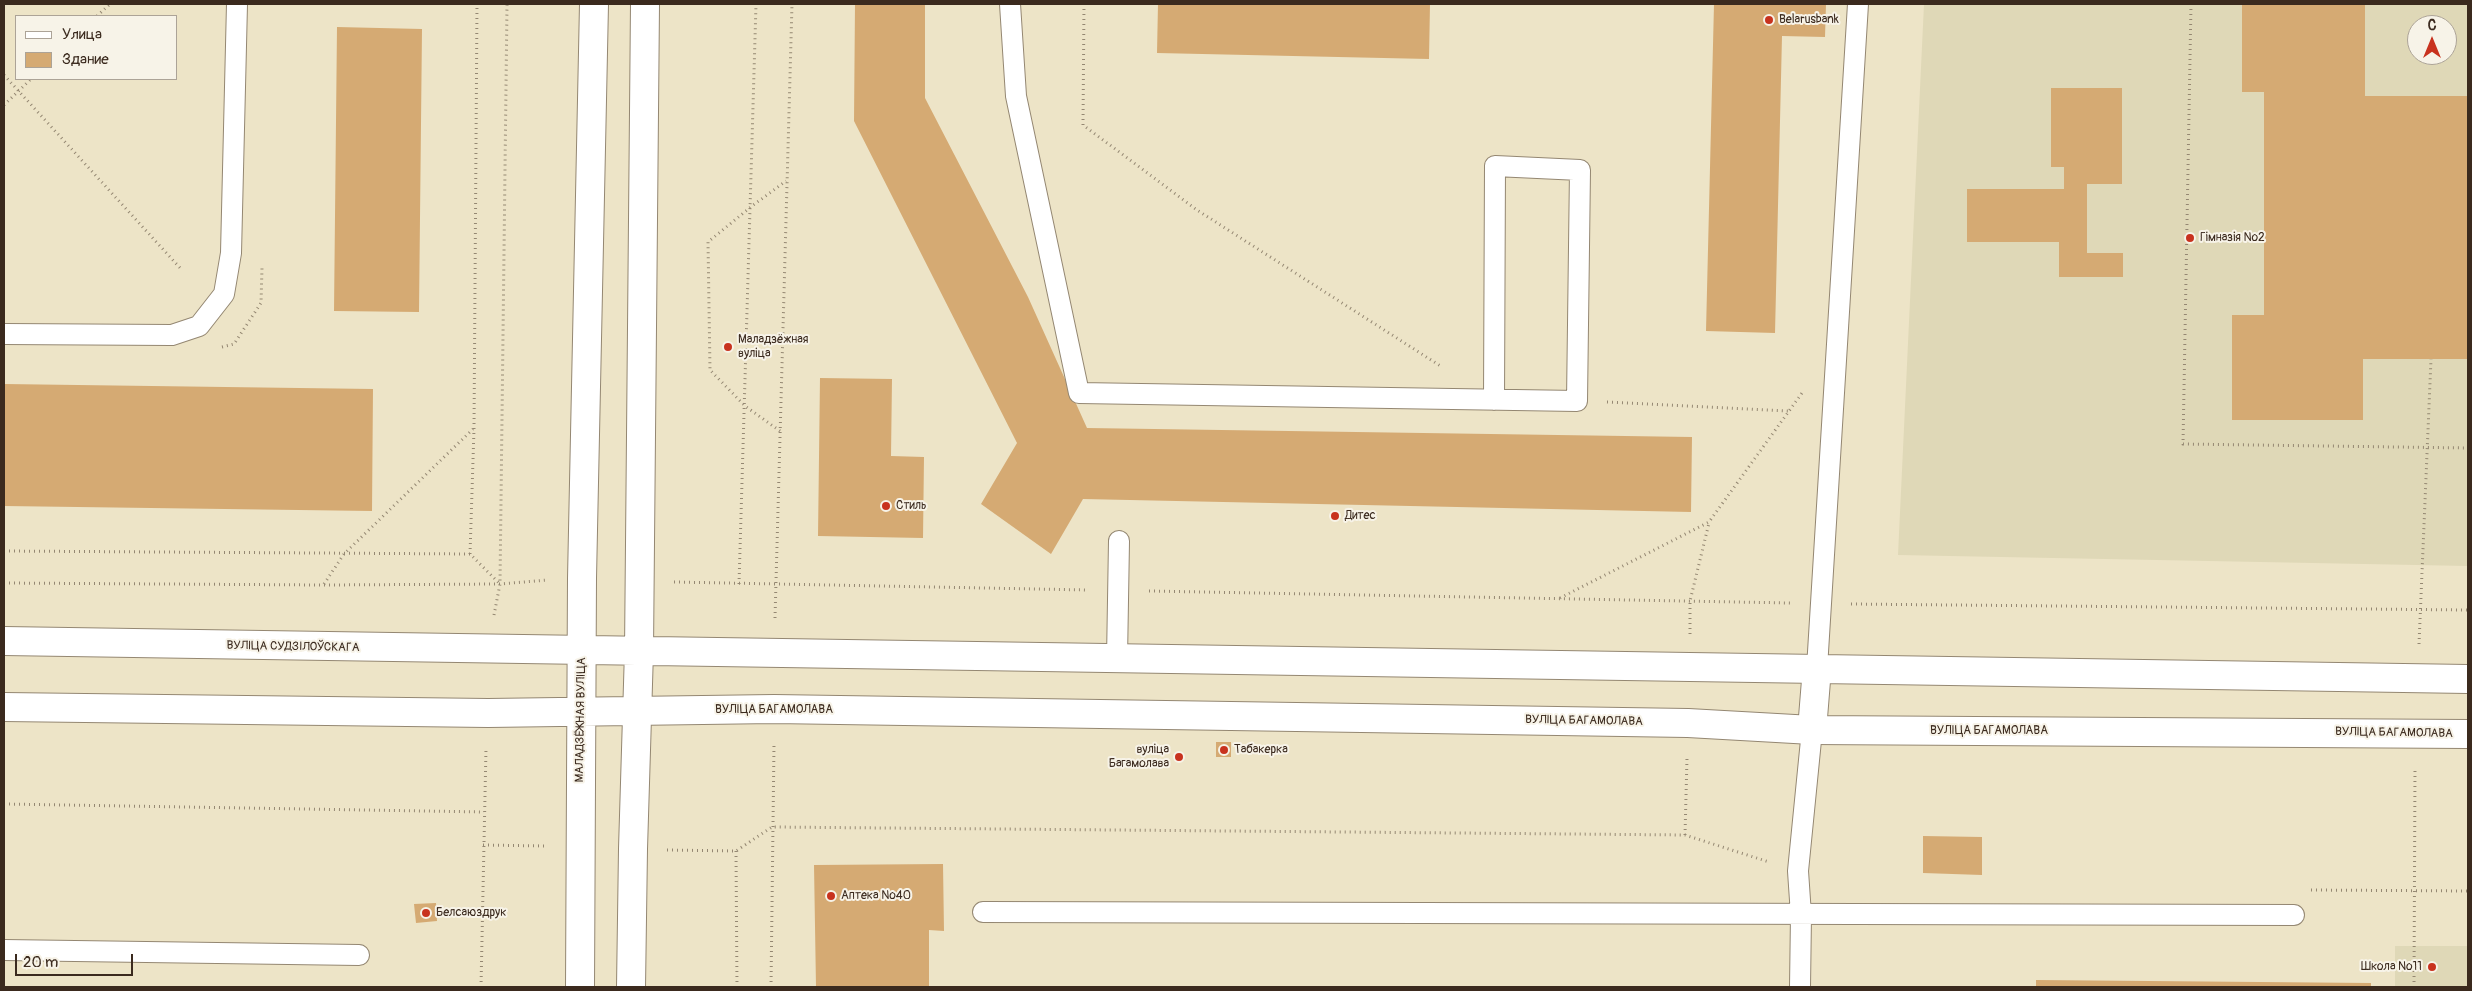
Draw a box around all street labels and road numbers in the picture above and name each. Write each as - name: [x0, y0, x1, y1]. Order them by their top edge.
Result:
- street label: ВУЛІЦА СУДЗІЛОЎСКАГА: [226, 639, 360, 655]
- street label: МАЛАДЗЁЖНАЯ ВУЛІЦА: [573, 657, 589, 783]
- street label: ВУЛІЦА БАГАМОЛАВА: [715, 703, 833, 717]
- street label: ВУЛІЦА БАГАМОЛАВА: [1525, 713, 1643, 729]
- street label: ВУЛІЦА БАГАМОЛАВА: [1930, 724, 2048, 738]
- street label: ВУЛІЦА БАГАМОЛАВА: [2335, 725, 2453, 741]

